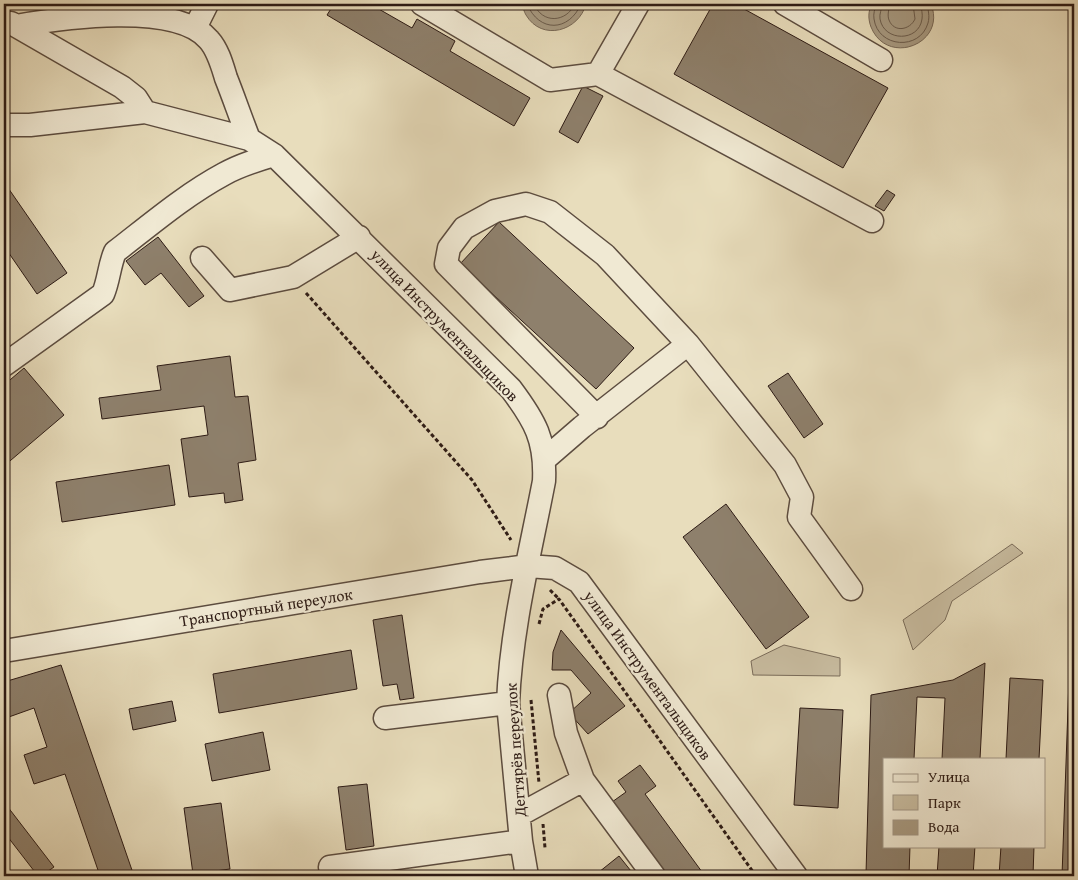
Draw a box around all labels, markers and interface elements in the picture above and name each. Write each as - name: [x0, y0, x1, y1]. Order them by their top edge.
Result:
- street label: улица Инструментальщиков: [365, 242, 525, 407]
- street label: Транспортный переулок: [178, 581, 355, 633]
- street label: улица Инструментальщиков: [578, 584, 718, 765]
- street label: Дегтярёв переулок: [498, 682, 532, 819]
- legend: [883, 758, 1046, 848]
- text: Улица: [928, 766, 971, 787]
- text: Парк: [928, 792, 961, 813]
- text: Вода: [928, 816, 960, 837]

